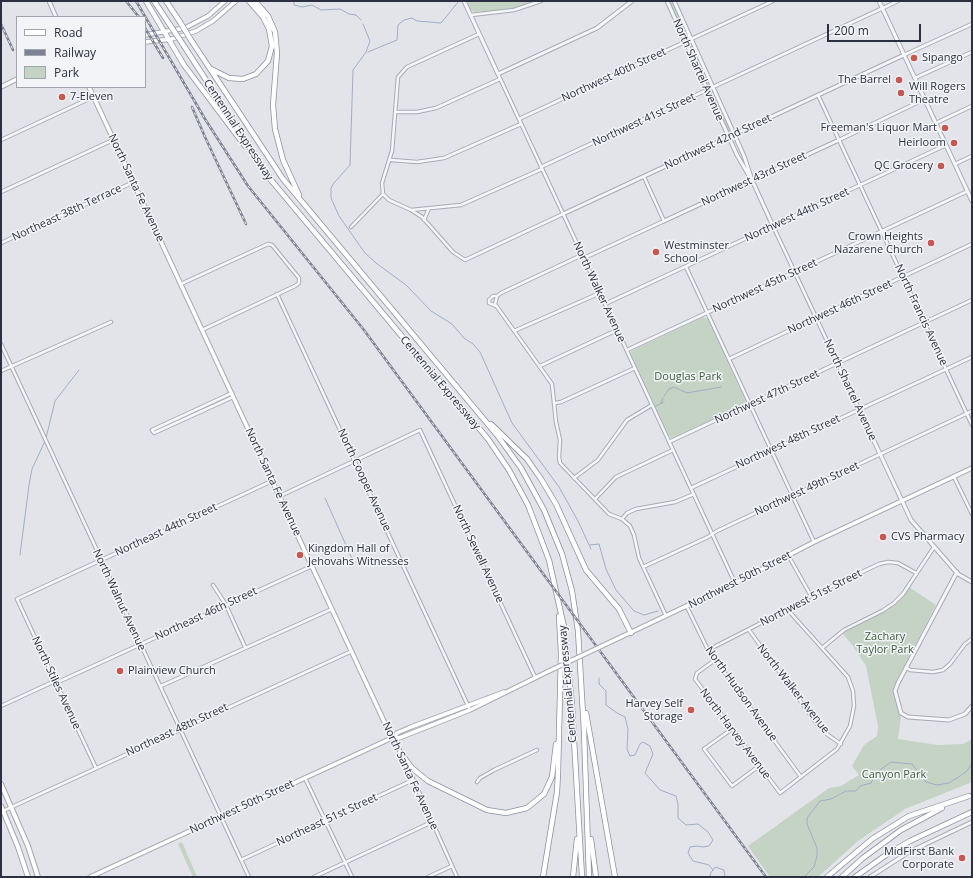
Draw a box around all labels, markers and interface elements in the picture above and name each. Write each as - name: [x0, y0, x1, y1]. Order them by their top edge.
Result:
- legend: [16, 16, 146, 88]
- scale bar: [829, 16, 923, 42]
- street label: North Shartel Avenue: [670, 17, 726, 123]
- text: 200 m: [834, 22, 869, 39]
- text: Road: [54, 24, 83, 41]
- text: Railway: [54, 44, 96, 61]
- street label: Northwest 40th Street: [560, 45, 668, 105]
- place label: Sipango: [922, 51, 963, 65]
- marker: Sipango: [909, 53, 919, 63]
- text: Park: [54, 64, 79, 81]
- place label: The Barrel: [838, 73, 891, 87]
- marker: The Barrel: [894, 75, 904, 85]
- street label: Centennial Expressway: [200, 77, 276, 183]
- place label: Will Rogers Theatre: [909, 80, 966, 106]
- marker: Will Rogers Theatre: [896, 88, 906, 98]
- place label: 7-Eleven: [70, 90, 113, 104]
- street label: Northwest 41st Street: [590, 90, 698, 150]
- marker: 7-Eleven: [57, 92, 67, 102]
- street label: Northwest 42nd Street: [662, 111, 774, 173]
- place label: Freeman's Liquor Mart: [821, 121, 937, 135]
- marker: Freeman's Liquor Mart: [940, 123, 950, 133]
- street label: North Santa Fe Avenue: [105, 132, 167, 244]
- place label: Heirloom: [898, 136, 946, 150]
- marker: Heirloom: [949, 138, 959, 148]
- street label: Northwest 43rd Street: [699, 149, 809, 209]
- place label: QC Grocery: [874, 159, 933, 173]
- marker: QC Grocery: [936, 161, 946, 171]
- street label: Northeast 38th Terrace: [10, 182, 124, 244]
- street label: Northwest 44th Street: [743, 185, 851, 245]
- place label: Crown Heights Nazarene Church: [834, 230, 923, 256]
- marker: Crown Heights Nazarene Church: [926, 238, 936, 248]
- place label: Westminster School: [664, 239, 729, 265]
- street label: North Walker Avenue: [570, 240, 628, 344]
- marker: Westminster School: [651, 247, 661, 257]
- street label: Northwest 45th Street: [711, 256, 819, 316]
- street label: North Francis Avenue: [892, 262, 950, 368]
- street label: Northwest 46th Street: [786, 277, 894, 337]
- street label: Centennial Expressway: [397, 334, 483, 432]
- street label: North Shartel Avenue: [821, 337, 879, 443]
- street label: Northwest 47th Street: [713, 367, 821, 427]
- park label: Douglas Park: [654, 370, 722, 384]
- street label: Northwest 48th Street: [734, 412, 842, 472]
- street label: North Santa Fe Avenue: [242, 426, 304, 538]
- street label: North Cooper Avenue: [334, 427, 394, 533]
- street label: Northwest 49th Street: [753, 459, 861, 519]
- street label: Northeast 44th Street: [113, 501, 219, 559]
- street label: North Sewell Avenue: [450, 503, 506, 605]
- place label: CVS Pharmacy: [891, 530, 964, 544]
- marker: CVS Pharmacy: [878, 532, 888, 542]
- place label: Kingdom Hall of Jehovahs Witnesses: [308, 542, 409, 568]
- street label: North Walnut Avenue: [90, 547, 148, 653]
- street label: Northwest 50th Street: [686, 548, 794, 612]
- marker: Kingdom Hall of Jehovahs Witnesses: [295, 550, 305, 560]
- street label: Northwest 51st Street: [758, 567, 864, 629]
- street label: Northeast 46th Street: [153, 585, 259, 643]
- street label: Centennial Expressway: [556, 625, 580, 743]
- park label: Zachary Taylor Park: [856, 630, 914, 656]
- street label: North Stiles Avenue: [29, 634, 83, 732]
- street label: North Walker Avenue: [754, 642, 832, 736]
- street label: North Hudson Avenue: [702, 644, 780, 744]
- place label: Plainview Church: [128, 664, 216, 678]
- marker: Plainview Church: [115, 666, 125, 676]
- street label: North Harvey Avenue: [697, 686, 773, 782]
- place label: Harvey Self Storage: [626, 697, 683, 723]
- street label: Northeast 48th Street: [124, 701, 230, 759]
- marker: Harvey Self Storage: [686, 705, 696, 715]
- street label: North Santa Fe Avenue: [379, 720, 441, 832]
- park label: Canyon Park: [862, 768, 926, 782]
- street label: Northwest 50th Street: [188, 777, 296, 837]
- street label: Northeast 51st Street: [275, 791, 379, 849]
- place label: MidFirst Bank Corporate: [884, 845, 954, 871]
- marker: MidFirst Bank Corporate: [957, 853, 967, 863]

